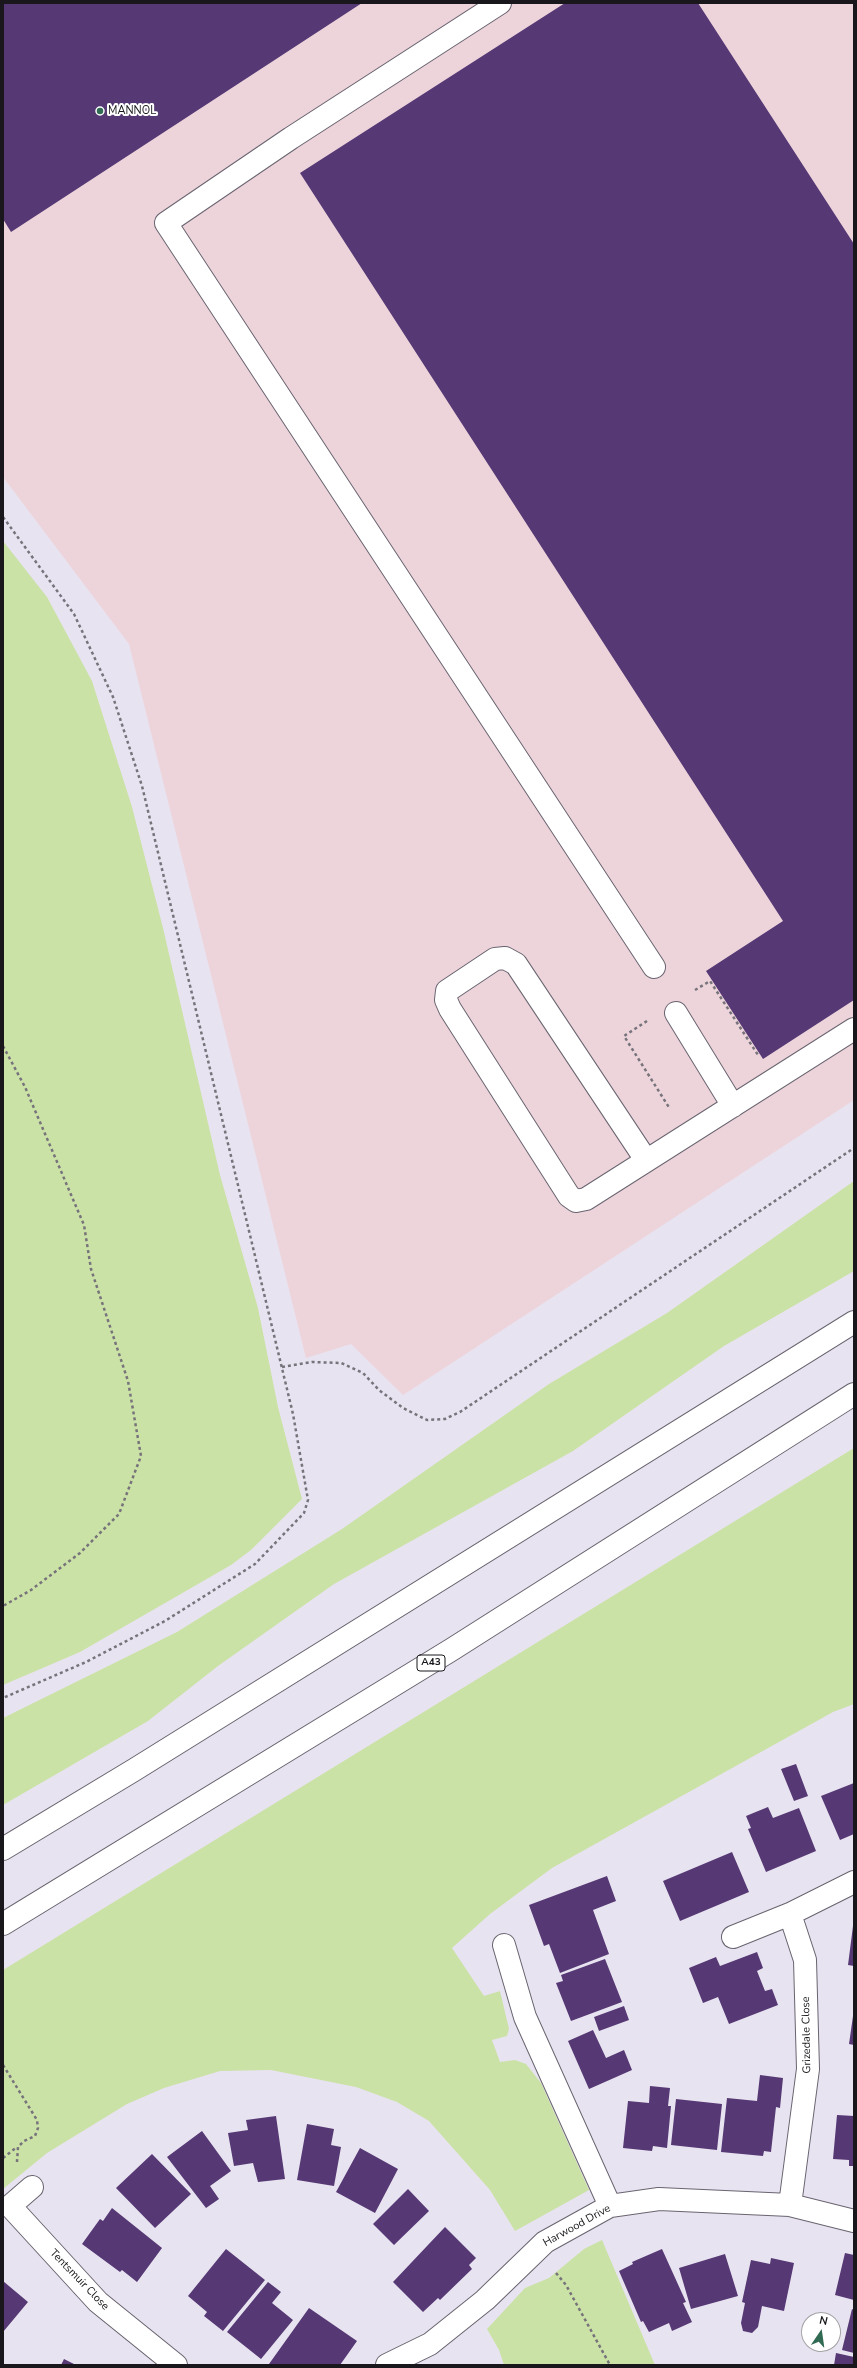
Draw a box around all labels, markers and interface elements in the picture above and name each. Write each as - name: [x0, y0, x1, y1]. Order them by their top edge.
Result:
- place label: MANNOL: [108, 104, 156, 118]
- marker: MANNOL: [95, 106, 105, 116]
- road number: A43: [417, 1655, 445, 1671]
- street label: Grizedale Close: [800, 1996, 814, 2074]
- street label: Harwood Drive: [541, 2202, 613, 2250]
- street label: Tentsmuir Close: [47, 2247, 111, 2313]
- north arrow: [801, 2312, 841, 2352]
- text: N: [818, 2313, 829, 2329]

